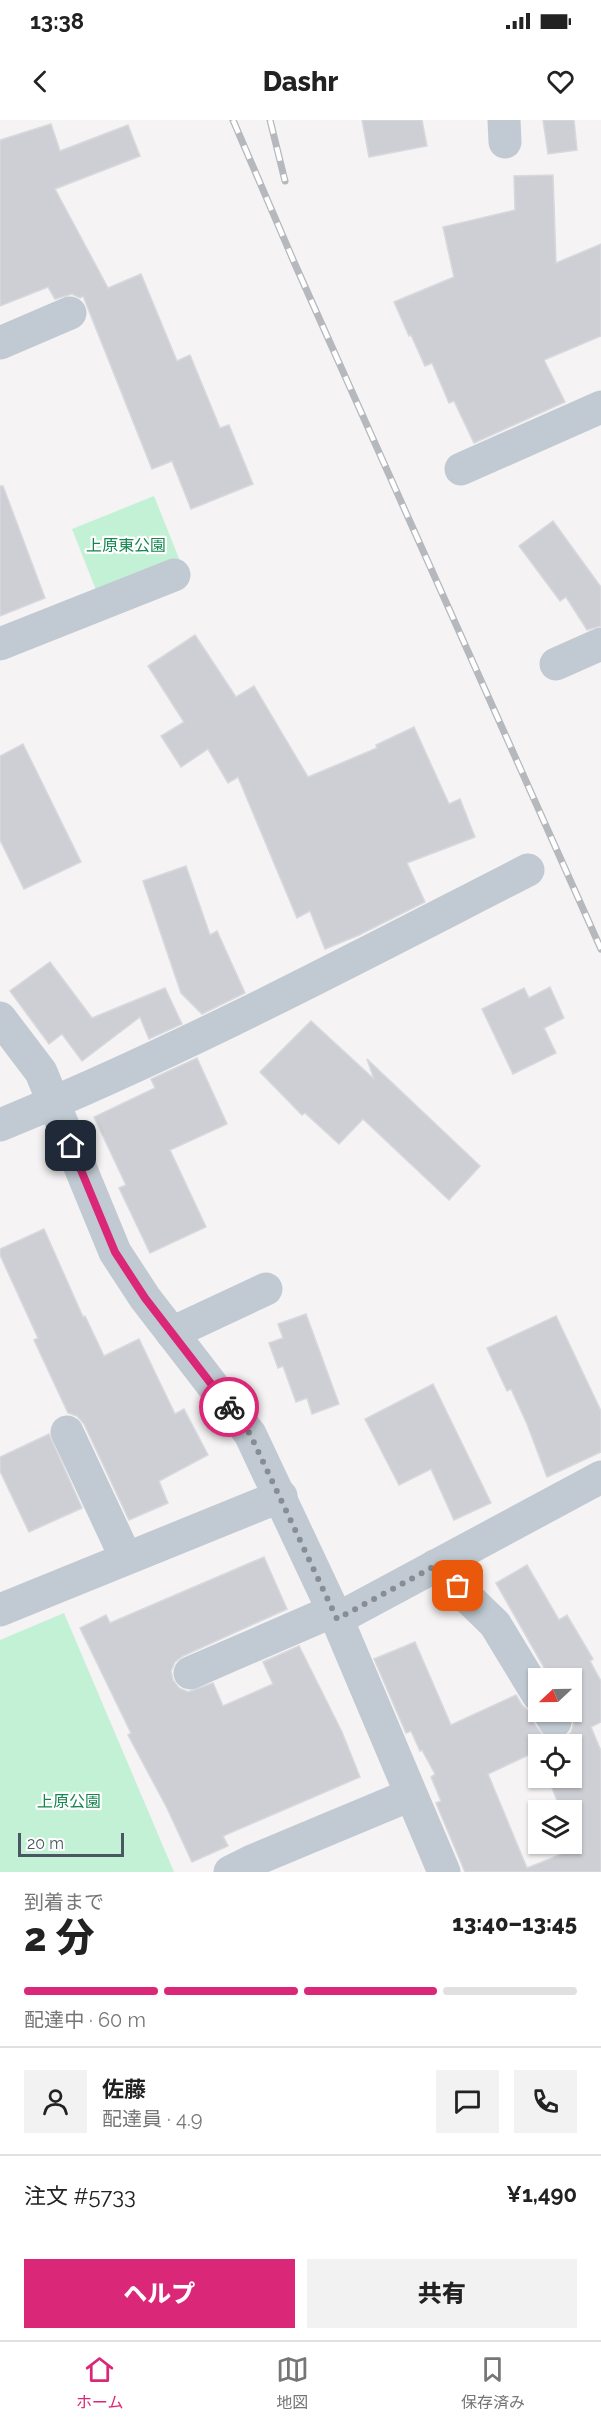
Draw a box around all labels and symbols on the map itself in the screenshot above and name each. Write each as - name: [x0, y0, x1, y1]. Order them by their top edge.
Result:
- park label: 上原東公園: [86, 536, 166, 555]
- pin: [45, 1120, 96, 1171]
- courier: [199, 1377, 259, 1437]
- pin: [432, 1560, 483, 1611]
- north arrow: [528, 1668, 582, 1722]
- park label: 上原公園: [37, 1792, 101, 1811]
- scale bar: [18, 1830, 124, 1858]

